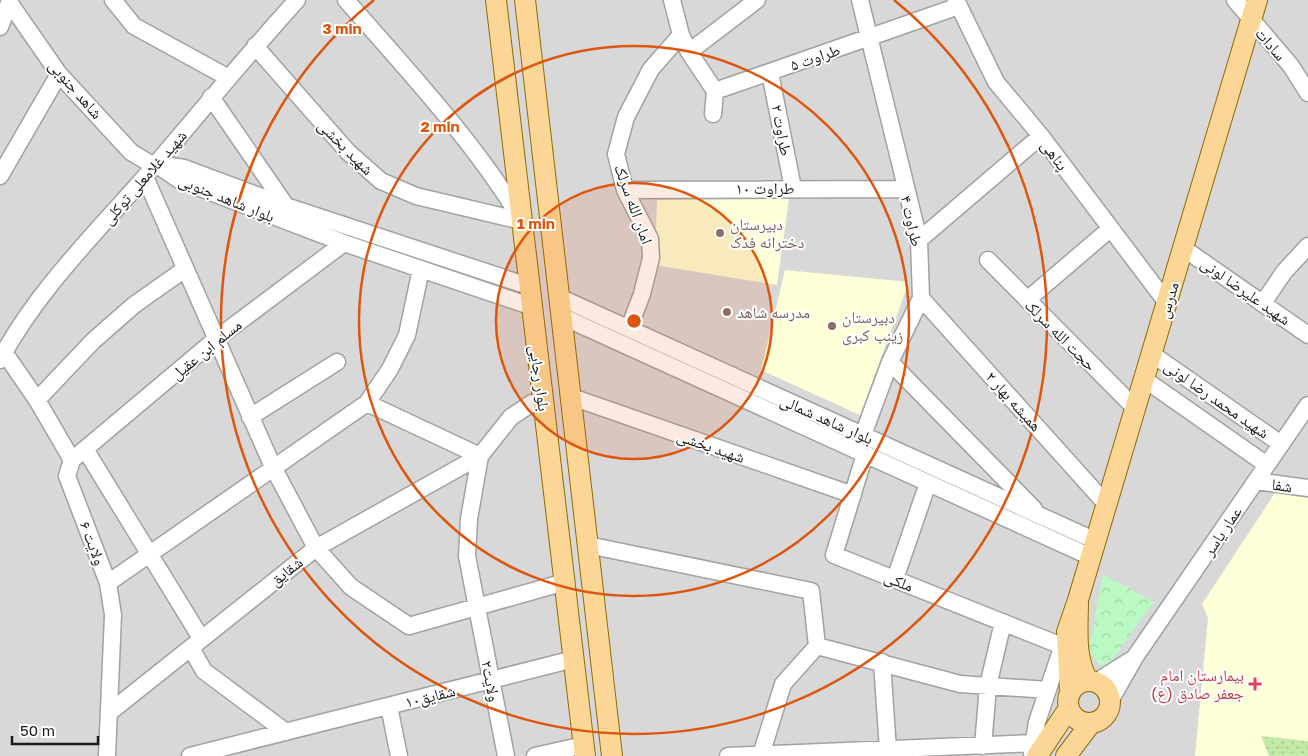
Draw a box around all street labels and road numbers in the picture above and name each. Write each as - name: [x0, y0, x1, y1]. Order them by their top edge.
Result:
- street label: سادات: [1251, 23, 1291, 65]
- street label: طراوت ۵: [787, 39, 843, 75]
- street label: شاهد جنوبی: [44, 55, 107, 123]
- street label: طراوت ۲: [767, 103, 797, 157]
- street label: شهید بخشی: [313, 115, 378, 180]
- street label: شهید غلامعلی توکلی: [97, 125, 191, 229]
- street label: پناهی: [1036, 136, 1073, 175]
- street label: امان الله سرلک: [609, 161, 658, 247]
- street label: بلوار شاهد جنوبی: [176, 170, 278, 227]
- street label: طراوت ۱۰: [735, 178, 795, 198]
- street label: طراوت ۴: [896, 193, 928, 249]
- street label: شهید علیرضا لونی: [1197, 253, 1295, 330]
- street label: مدرس: [1153, 279, 1184, 321]
- street label: حجت الله سرلک: [1021, 295, 1101, 375]
- street label: مسلم ابن عقیل: [167, 314, 246, 384]
- street label: بلوار رجایی: [524, 344, 555, 413]
- street label: شهید محمد رضا لونی: [1160, 355, 1273, 443]
- street label: همیشه بهار ۲: [982, 367, 1046, 435]
- street label: بلوار شاهد شمالی: [777, 390, 877, 449]
- street label: شهید بخشی: [674, 425, 748, 468]
- street label: شفا: [1270, 474, 1294, 496]
- street label: عمار یاسر: [1198, 502, 1246, 560]
- street label: ولایت ۶: [76, 518, 110, 568]
- street label: شقایق: [265, 552, 307, 591]
- street label: ملکی: [881, 566, 916, 597]
- street label: ولایت۲: [477, 659, 505, 703]
- street label: شقایق۱۰: [403, 680, 457, 713]

